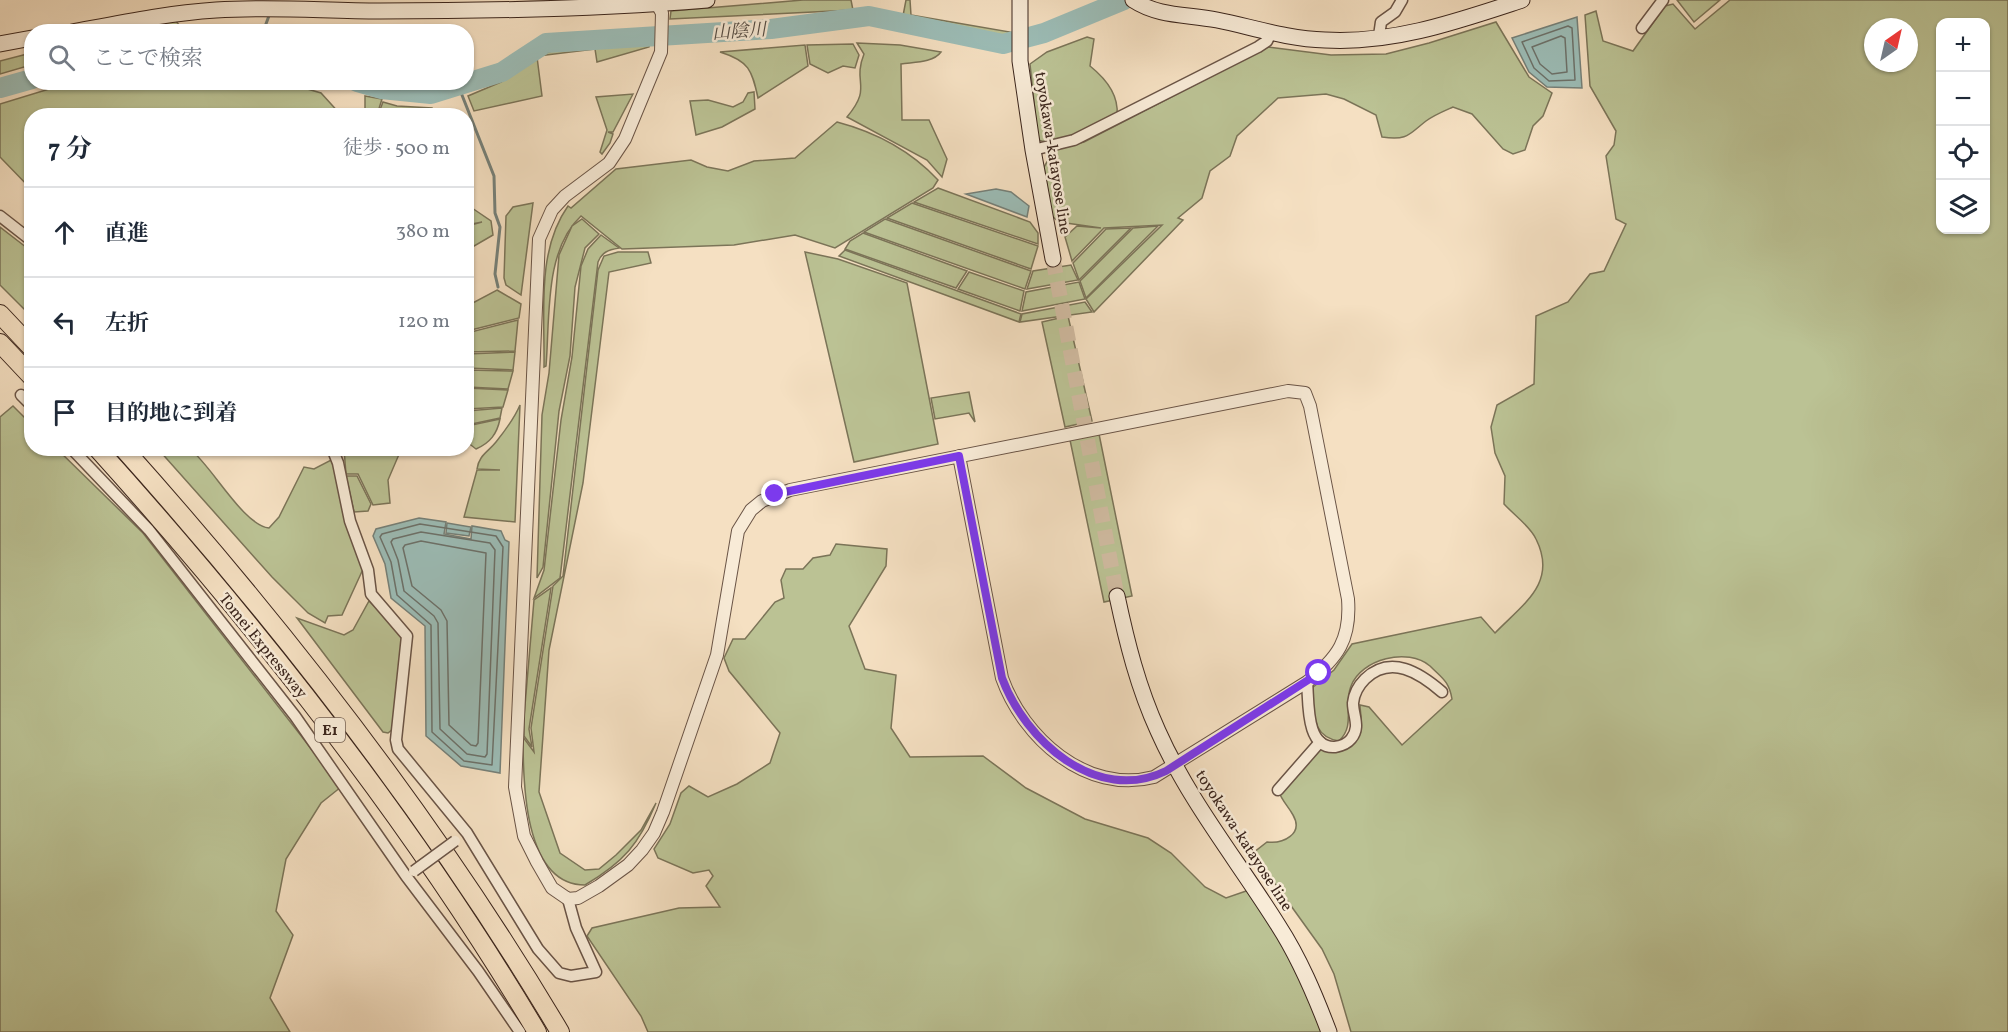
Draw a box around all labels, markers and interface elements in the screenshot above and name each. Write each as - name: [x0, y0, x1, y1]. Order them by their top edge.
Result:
- water label: 山陰川: [711, 18, 769, 47]
- north arrow: [1864, 18, 1918, 72]
- map controls: [1936, 18, 1990, 234]
- button: +: [1936, 18, 1990, 72]
- search box: [24, 24, 474, 90]
- icon: search: [45, 41, 78, 74]
- text: ここで検索: [93, 44, 203, 75]
- street label: toyokawa-katayose line: [1028, 70, 1076, 236]
- button: −: [1936, 72, 1990, 126]
- button: locate: [1936, 126, 1990, 180]
- text: 7 分: [48, 132, 92, 168]
- text: 徒歩 · 500 m: [343, 135, 450, 163]
- button: layers: [1936, 180, 1990, 234]
- icon: ahead: [48, 216, 81, 249]
- text: 380 m: [396, 218, 450, 246]
- text: 直進: [105, 219, 149, 250]
- icon: left: [48, 306, 81, 339]
- text: 120 m: [398, 308, 450, 336]
- text: 左折: [105, 309, 149, 340]
- icon: arrive: [48, 396, 81, 429]
- text: 目的地に到着: [105, 399, 237, 430]
- route end: [761, 480, 787, 506]
- street label: Tomei Expressway: [213, 589, 312, 704]
- route start: [1305, 659, 1331, 685]
- road number: E1: [315, 718, 345, 742]
- street label: toyokawa-katayose line: [1189, 766, 1297, 916]

